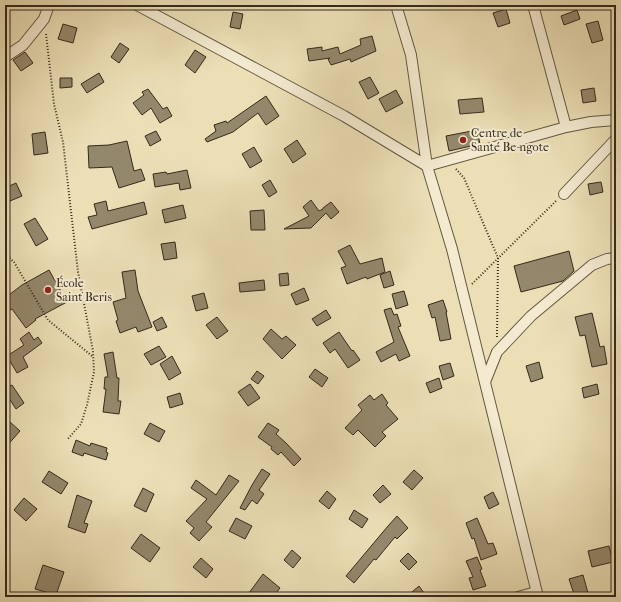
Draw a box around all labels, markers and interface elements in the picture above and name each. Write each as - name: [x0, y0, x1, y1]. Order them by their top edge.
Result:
- place label: Centre de Santé Be-ngote: [471, 126, 549, 154]
- marker: Centre de Santé Be-ngote: [458, 135, 468, 145]
- place label: École Saint Beris: [56, 275, 112, 304]
- marker: École Saint Beris: [43, 285, 53, 295]

